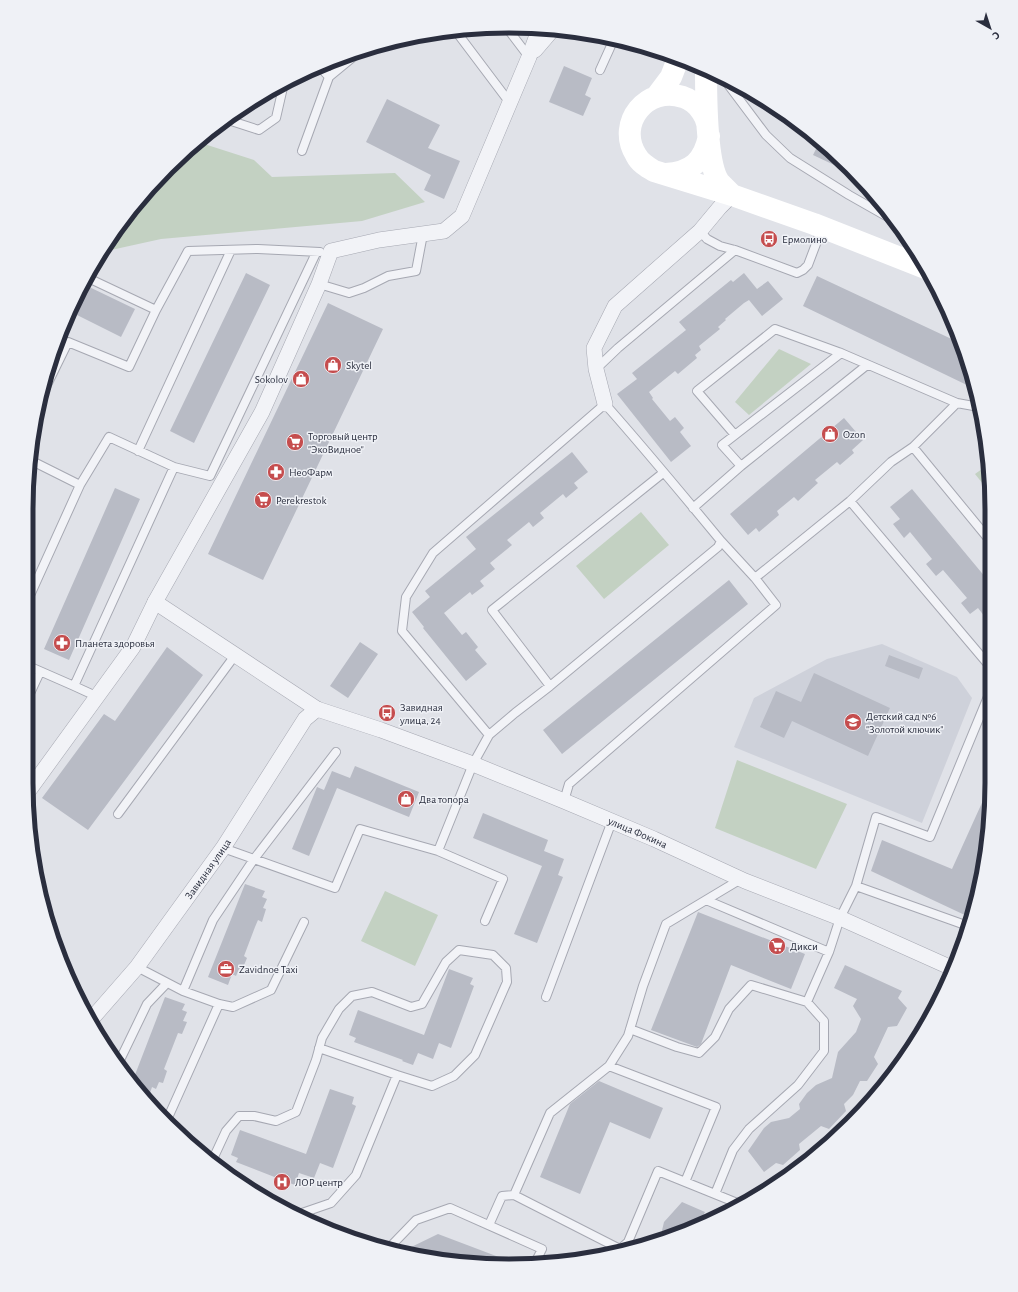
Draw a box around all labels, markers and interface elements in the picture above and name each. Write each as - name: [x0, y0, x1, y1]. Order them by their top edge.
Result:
- north arrow: [970, 8, 1010, 48]
- text: С: [990, 29, 1002, 42]
- bus stop icon: Ермолино: [759, 229, 779, 249]
- place label: Ермолино: [782, 234, 827, 245]
- shop icon: Skytel: [323, 355, 343, 375]
- place label: Skytel: [346, 360, 372, 371]
- shop icon: Sokolov: [291, 369, 311, 389]
- place label: Sokolov: [255, 374, 288, 385]
- shop icon: Ozon: [820, 424, 840, 444]
- place label: Ozon: [843, 429, 865, 440]
- place label: Торговый центр "ЭкоВидное": [308, 431, 378, 455]
- supermarket icon: Торговый центр "ЭкоВидное": [285, 432, 305, 452]
- pharmacy icon: НеоФарм: [266, 462, 286, 482]
- place label: НеоФарм: [289, 467, 333, 478]
- supermarket icon: Perekrestok: [253, 490, 273, 510]
- place label: Perekrestok: [276, 495, 326, 506]
- pharmacy icon: Планета здоровья: [52, 633, 72, 653]
- place label: Планета здоровья: [75, 638, 155, 649]
- place label: Завидная улица, 24: [399, 702, 443, 726]
- bus stop icon: Завидная улица, 24: [377, 703, 397, 723]
- place label: Детский сад №6 "Золотой ключик": [866, 711, 943, 735]
- school or university icon: Детский сад №6 "Золотой ключик": [843, 712, 863, 732]
- shop icon: Два топора: [396, 789, 416, 809]
- place label: Два топора: [419, 794, 469, 805]
- street label: улица Фокина: [606, 814, 669, 850]
- street label: Завидная улица: [183, 837, 233, 901]
- supermarket icon: Дикси: [767, 936, 787, 956]
- place label: Дикси: [790, 941, 818, 952]
- office icon: Zavidnoe Taxi: [216, 959, 236, 979]
- place label: Zavidnoe Taxi: [239, 964, 298, 975]
- hospital icon: ЛОР центр: [272, 1172, 292, 1192]
- place label: ЛОР центр: [295, 1177, 343, 1188]

